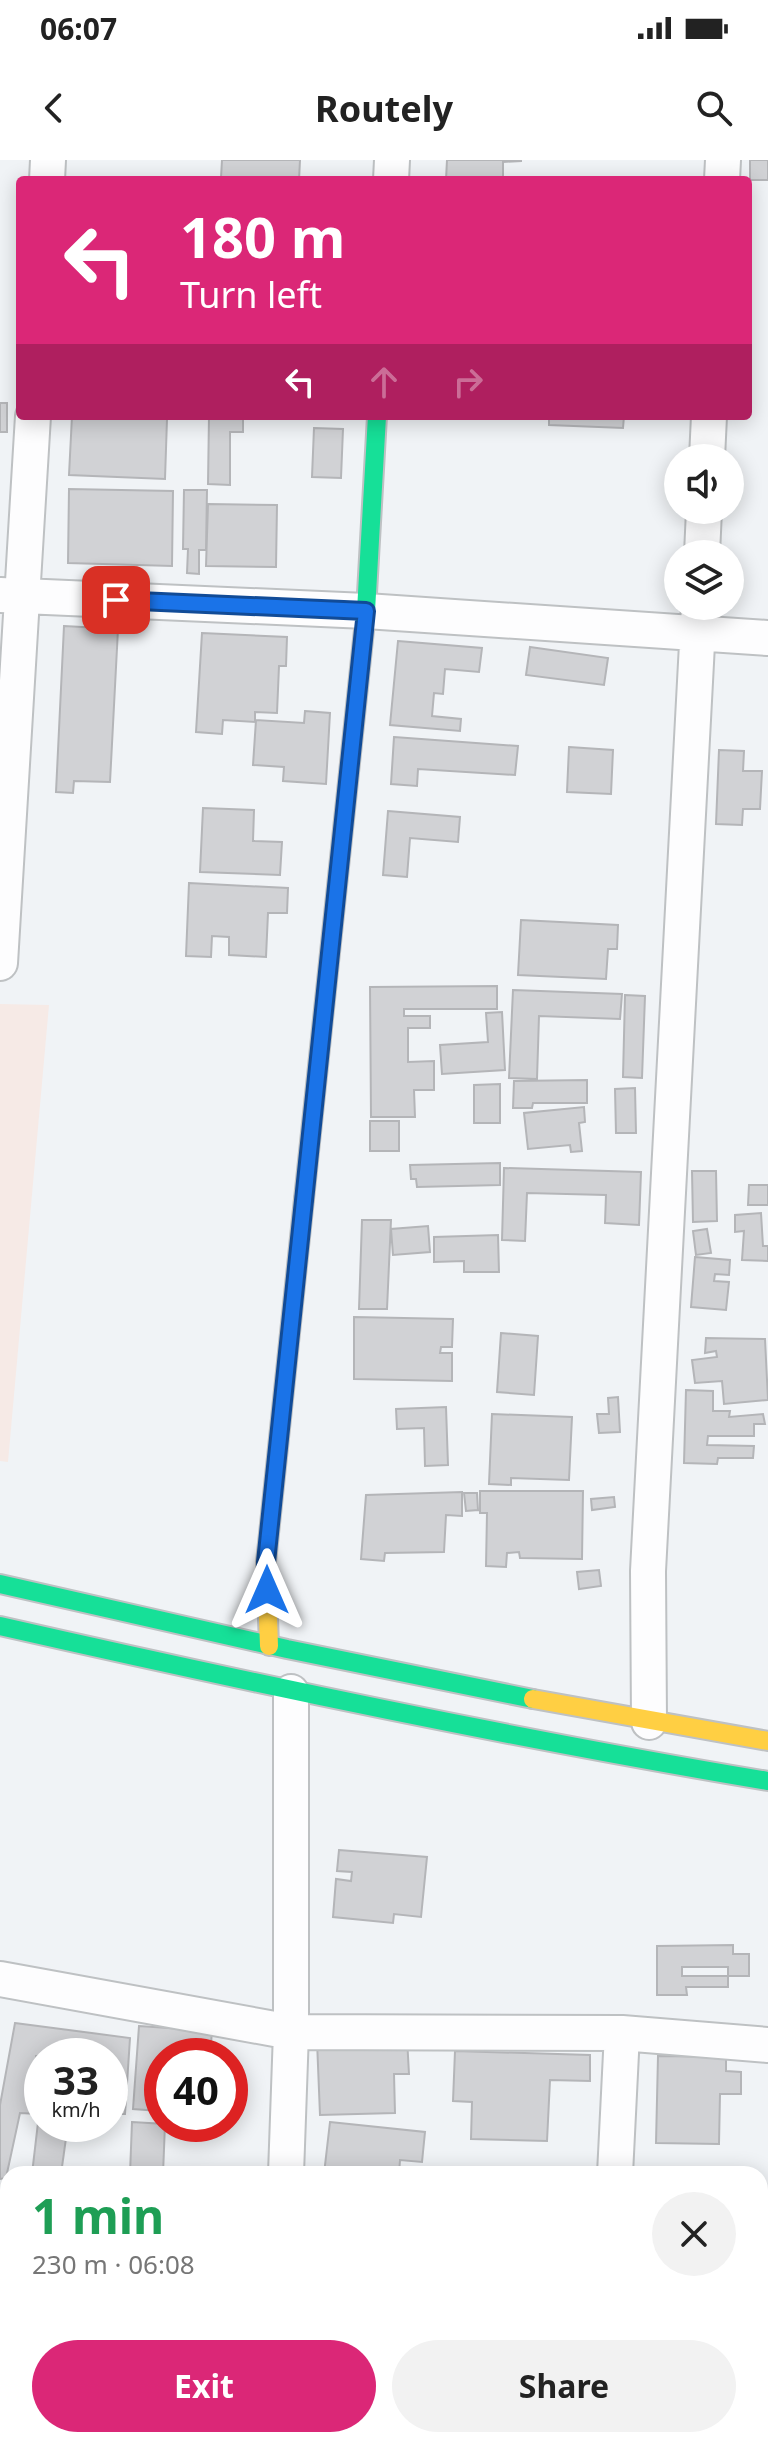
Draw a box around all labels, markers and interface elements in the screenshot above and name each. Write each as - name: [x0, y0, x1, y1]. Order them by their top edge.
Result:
- text: 06:07: [40, 8, 117, 49]
- text: Routely: [315, 84, 453, 133]
- icon: back: [32, 86, 76, 130]
- icon: search: [692, 86, 736, 130]
- text: 180 m: [180, 198, 345, 274]
- icon: left: [48, 208, 152, 312]
- text: Turn left: [180, 270, 322, 319]
- icon: left: [278, 360, 322, 404]
- icon: ahead: [362, 360, 406, 404]
- icon: right: [446, 360, 490, 404]
- map controls: [664, 444, 744, 620]
- button: sound: [664, 444, 744, 524]
- button: layers: [664, 540, 744, 620]
- pin: [82, 566, 150, 634]
- icon: arrive: [94, 578, 138, 622]
- position arrow: [225, 1548, 309, 1632]
- speed limit sign: 40: [144, 2038, 248, 2142]
- text: 33: [53, 2052, 99, 2107]
- text: km/h: [51, 2096, 101, 2123]
- text: 1 min: [32, 2183, 164, 2248]
- button: close: [652, 2192, 736, 2276]
- text: 230 m · 06:08: [32, 2246, 195, 2282]
- button: Exit: [32, 2340, 376, 2432]
- button: Share: [392, 2340, 736, 2432]

